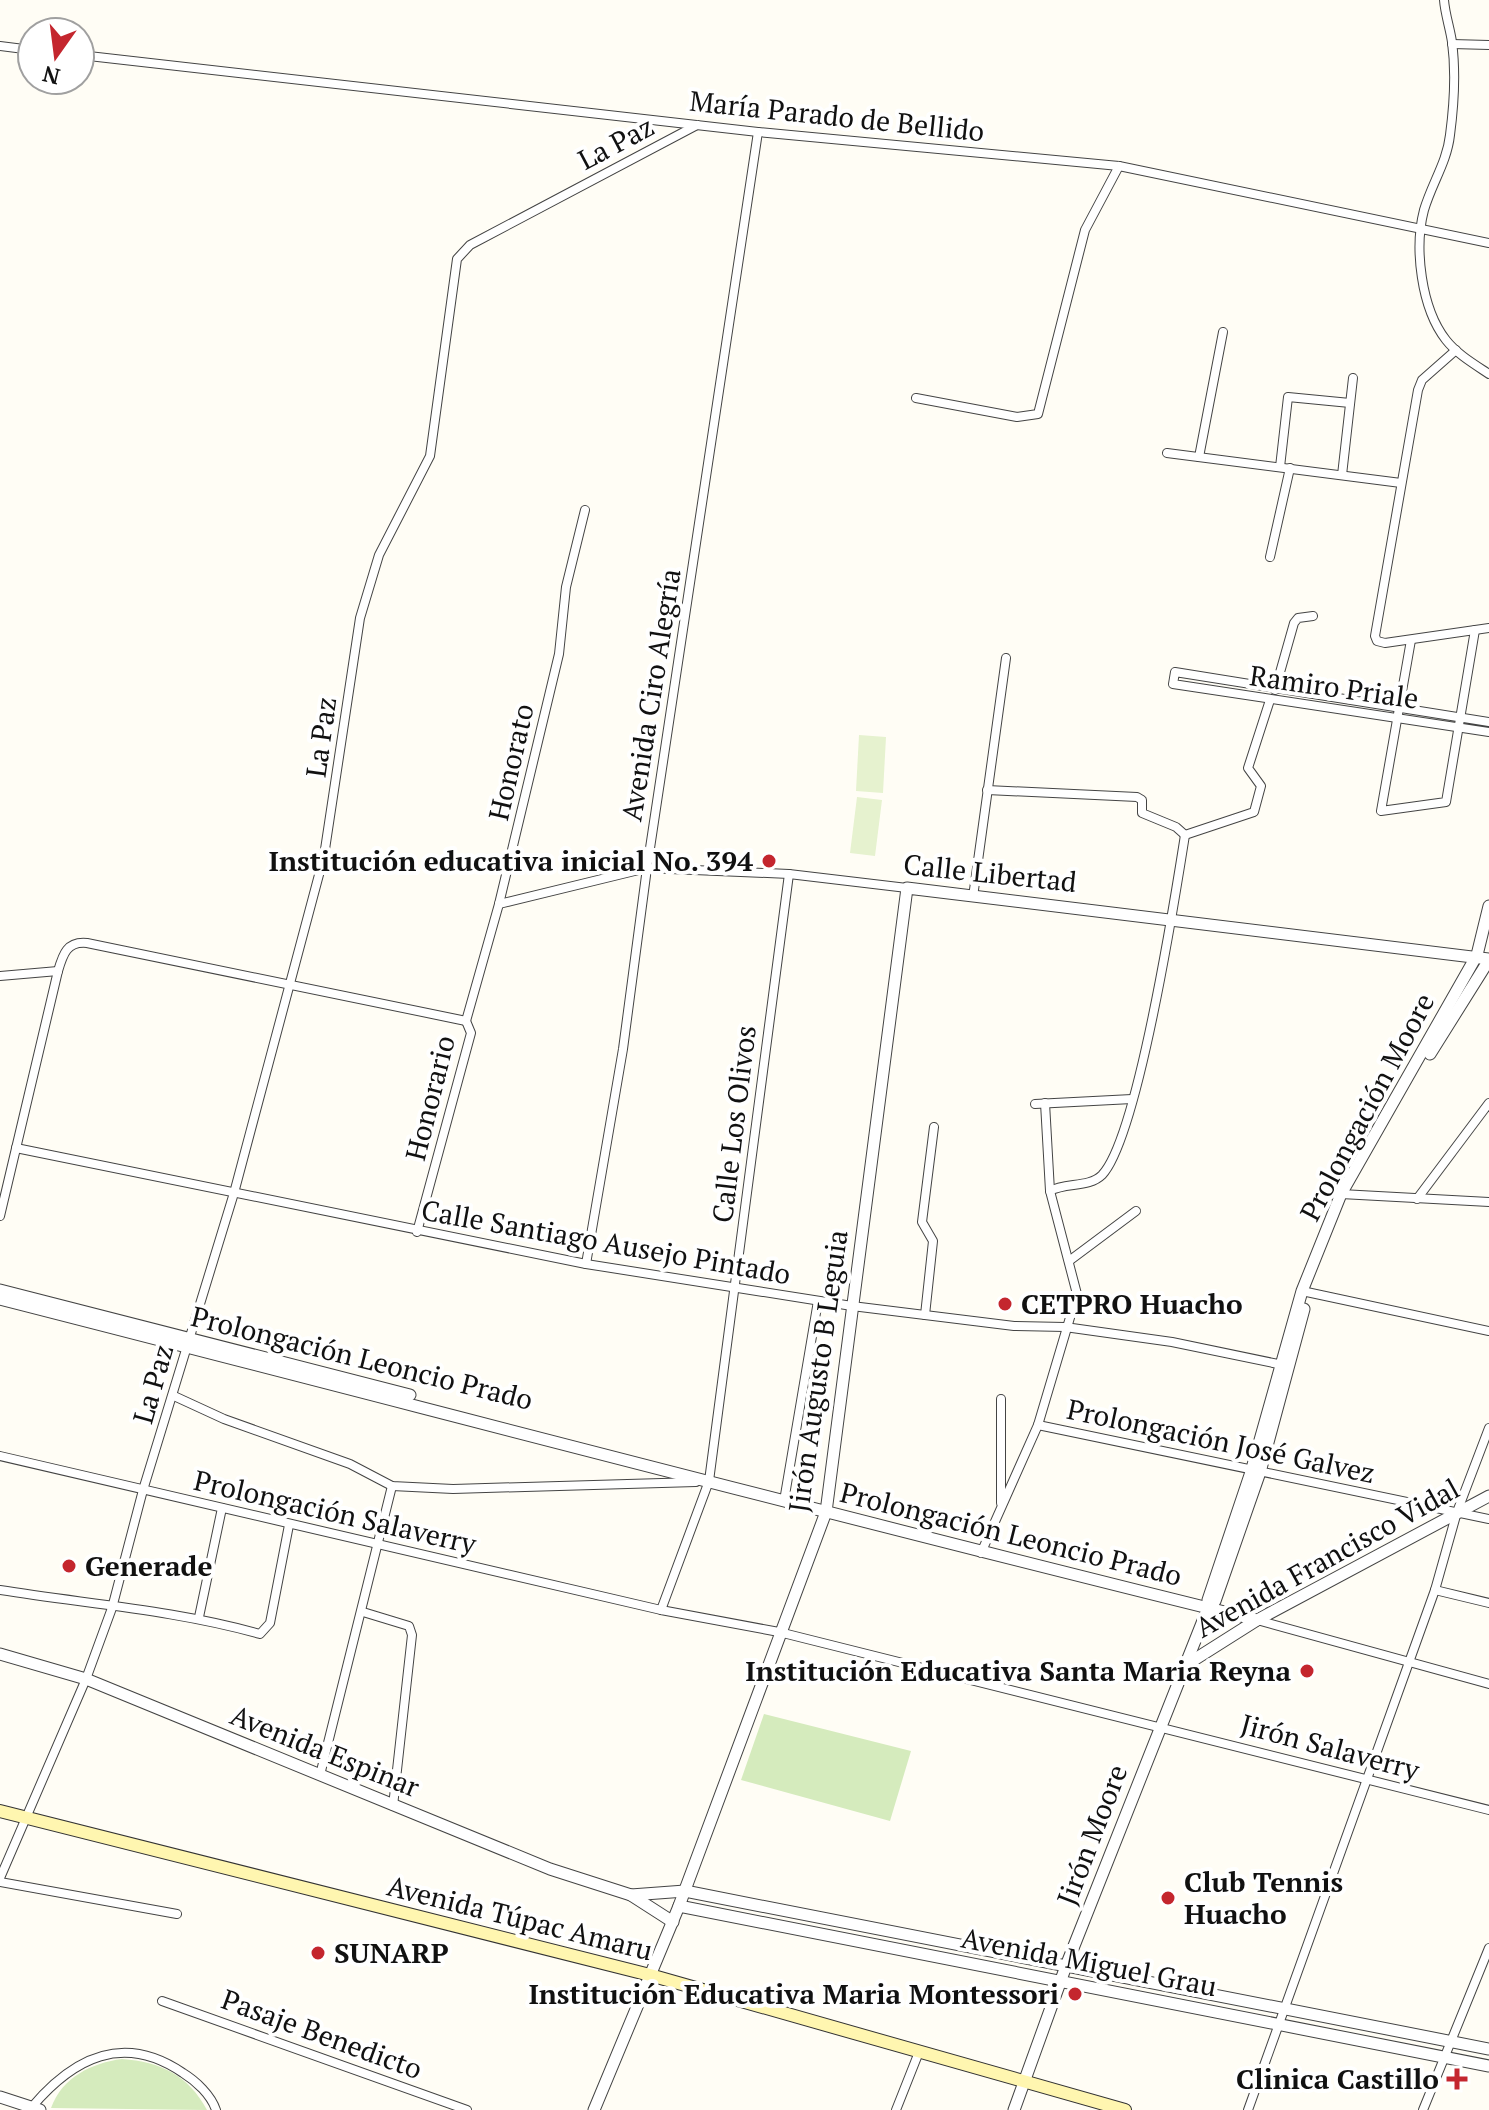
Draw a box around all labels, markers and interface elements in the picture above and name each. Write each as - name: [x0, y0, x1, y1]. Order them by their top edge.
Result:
- north arrow: [16, 16, 96, 96]
- text: N: [39, 60, 63, 92]
- street label: María Parado de Bellido: [688, 82, 986, 149]
- street label: La Paz: [571, 107, 660, 178]
- street label: Avenida Ciro Alegría: [612, 566, 689, 824]
- street label: Ramiro Priale: [1247, 656, 1421, 717]
- street label: La Paz: [297, 694, 344, 780]
- street label: Honorato: [479, 700, 542, 824]
- place label: Institución educativa inicial No. 394: [269, 842, 753, 879]
- street label: Calle Libertad: [902, 845, 1078, 900]
- marker: Institución educativa inicial No. 394: [760, 852, 778, 870]
- street label: Prolongación Moore: [1291, 986, 1442, 1227]
- street label: Calle Los Olivos: [703, 1023, 764, 1225]
- street label: Honorario: [396, 1032, 463, 1164]
- street label: Calle Santiago Ausejo Pintado: [419, 1191, 794, 1292]
- street label: Jirón Augusto B Leguia: [779, 1227, 856, 1515]
- place label: CETPRO Huacho: [1021, 1285, 1243, 1322]
- marker: CETPRO Huacho: [996, 1295, 1014, 1313]
- street label: Prolongación Leoncio Prado: [188, 1297, 537, 1418]
- street label: La Paz: [124, 1340, 181, 1428]
- street label: Prolongación José Galvez: [1064, 1390, 1378, 1491]
- street label: Prolongación Salaverry: [190, 1461, 481, 1562]
- street label: Avenida Francisco Vidal: [1188, 1470, 1465, 1646]
- street label: Prolongación Leoncio Prado: [837, 1473, 1186, 1594]
- place label: Generade: [85, 1547, 212, 1584]
- marker: Generade: [60, 1557, 78, 1575]
- place label: Institución Educativa Santa Maria Reyna: [745, 1652, 1291, 1689]
- marker: Institución Educativa Santa Maria Reyna: [1298, 1662, 1316, 1680]
- street label: Avenida Espinar: [225, 1696, 425, 1805]
- street label: Jirón Salaverry: [1237, 1705, 1424, 1788]
- street label: Jirón Moore: [1048, 1759, 1135, 1910]
- place label: Club Tennis Huacho: [1184, 1863, 1343, 1932]
- street label: Avenida Túpac Amaru: [384, 1867, 657, 1968]
- marker: Club Tennis Huacho: [1159, 1889, 1177, 1907]
- street label: Avenida Miguel Grau: [958, 1919, 1220, 2004]
- place label: SUNARP: [334, 1934, 449, 1971]
- marker: SUNARP: [309, 1944, 327, 1962]
- place label: Institución Educativa Maria Montessori: [528, 1975, 1059, 2012]
- street label: Pasaje Benedicto: [217, 1980, 428, 2087]
- marker: Institución Educativa Maria Montessori: [1066, 1985, 1084, 2003]
- place label: Clinica Castillo: [1236, 2060, 1439, 2097]
- marker: Clinica Castillo: [1446, 2068, 1468, 2090]

